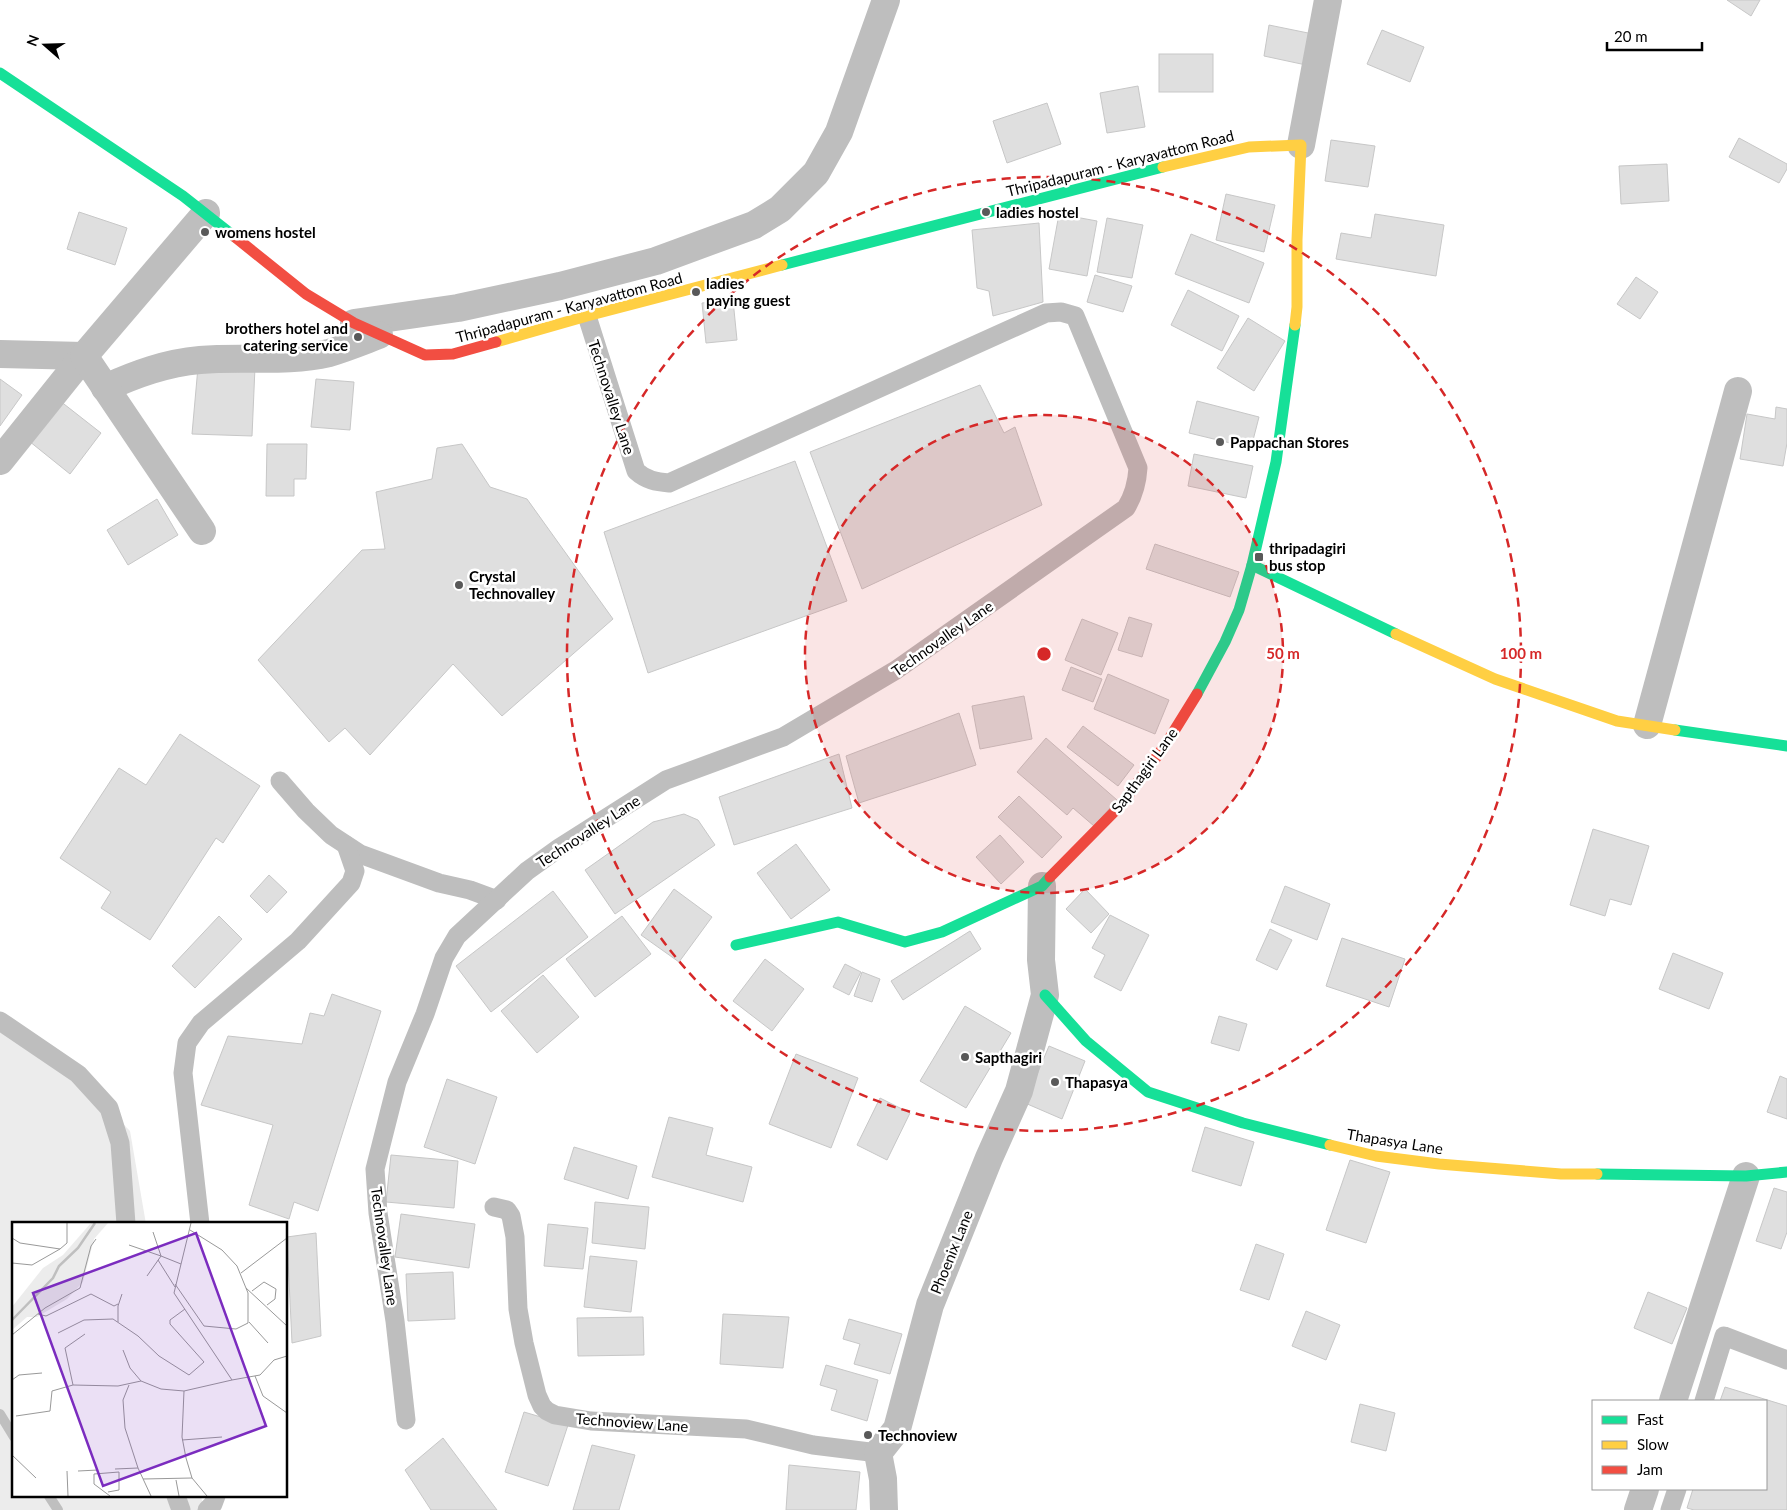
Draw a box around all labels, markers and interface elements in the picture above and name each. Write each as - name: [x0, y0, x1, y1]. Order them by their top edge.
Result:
- north arrow: [20, 20, 70, 70]
- scale bar: [1607, 20, 1702, 52]
- text: 20 m: [1614, 27, 1648, 45]
- text: N: [22, 32, 42, 48]
- street label: Thripadapuram - Karyavattom Road: [1004, 126, 1236, 200]
- place label: ladies hostel: [996, 203, 1079, 221]
- marker: ladies hostel: [980, 206, 992, 218]
- place label: womens hostel: [215, 223, 316, 241]
- marker: womens hostel: [199, 226, 211, 238]
- street label: Thripadapuram - Karyavattom Road: [454, 268, 684, 346]
- place label: ladies paying guest: [706, 274, 791, 309]
- marker: ladies paying guest: [690, 286, 702, 298]
- place label: brothers hotel and catering service: [225, 319, 348, 354]
- marker: brothers hotel and catering service: [352, 331, 364, 343]
- street label: Technovalley Lane: [585, 337, 639, 457]
- place label: Pappachan Stores: [1230, 433, 1349, 451]
- marker: Pappachan Stores: [1214, 436, 1226, 448]
- place label: thripadagiri bus stop: [1269, 539, 1346, 574]
- marker: thripadagiri bus stop: [1253, 551, 1265, 563]
- place label: Crystal Technovalley: [469, 567, 555, 602]
- marker: Crystal Technovalley: [453, 579, 465, 591]
- street label: Technovalley Lane: [888, 596, 996, 680]
- text: 50 m: [1266, 644, 1300, 662]
- text: 100 m: [1500, 644, 1542, 662]
- centre of rings: [1035, 645, 1053, 663]
- street label: Sapthagiri Lane: [1107, 724, 1181, 816]
- street label: Technovalley Lane: [533, 791, 643, 871]
- place label: Sapthagiri: [975, 1048, 1042, 1066]
- marker: Sapthagiri: [959, 1051, 971, 1063]
- place label: Thapasya: [1065, 1073, 1128, 1091]
- marker: Thapasya: [1049, 1076, 1061, 1088]
- street label: Thapasya Lane: [1346, 1125, 1444, 1157]
- street label: Technovalley Lane: [368, 1186, 402, 1307]
- street label: Phoenix Lane: [926, 1208, 976, 1296]
- inset map: [12, 1222, 288, 1498]
- legend: [1592, 1400, 1767, 1490]
- street label: Technoview Lane: [575, 1409, 689, 1435]
- text: Fast: [1637, 1410, 1664, 1428]
- place label: Technoview: [878, 1426, 957, 1444]
- marker: Technoview: [862, 1429, 874, 1441]
- text: Slow: [1637, 1435, 1669, 1453]
- text: Jam: [1637, 1460, 1663, 1478]

